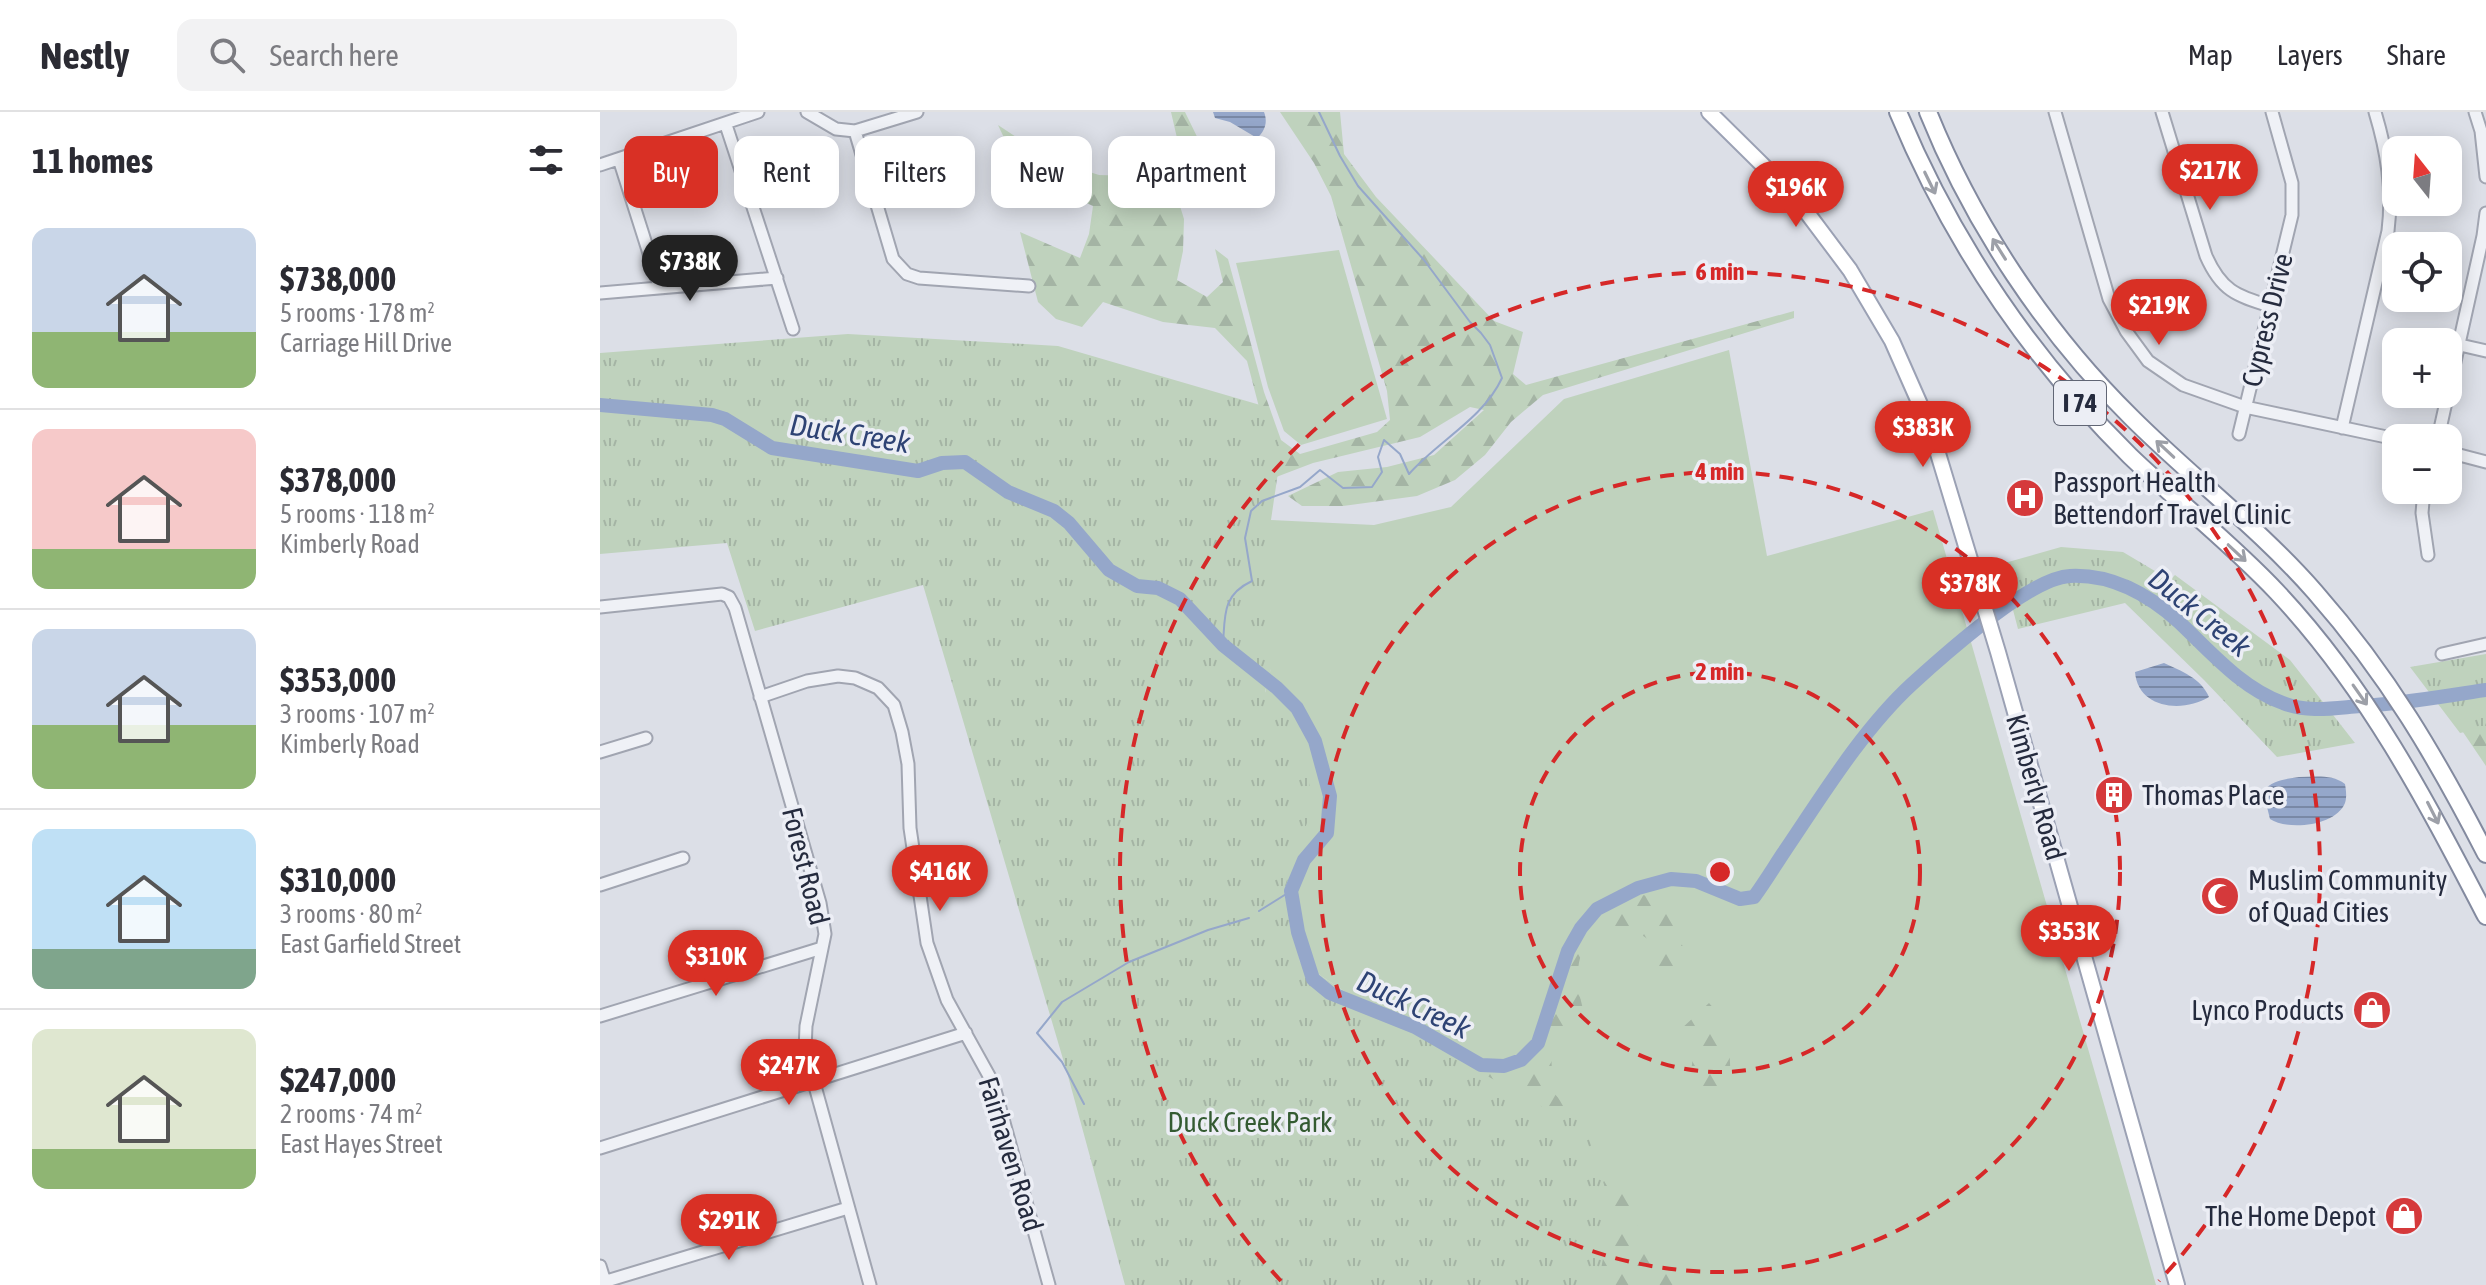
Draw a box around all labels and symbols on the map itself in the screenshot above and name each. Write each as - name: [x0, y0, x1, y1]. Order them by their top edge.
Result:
- north arrow: [2382, 136, 2462, 216]
- pin: $217K: [2154, 144, 2266, 212]
- pin: $196K: [1740, 161, 1852, 229]
- one-way arrow: [1923, 171, 1938, 195]
- pin: $738K: [634, 235, 746, 303]
- one-way arrow: [1991, 238, 2007, 261]
- street label: Cypress Drive: [2235, 250, 2299, 390]
- text: 6 min: [1695, 258, 1745, 285]
- pin: $219K: [2103, 279, 2215, 347]
- road number: I 74: [2054, 381, 2106, 425]
- pin: $383K: [1867, 401, 1979, 469]
- water label: Duck Creek: [788, 407, 913, 459]
- one-way arrow: [2155, 440, 2175, 458]
- text: 4 min: [1694, 458, 1745, 485]
- place label: Passport Health Bettendorf Travel Clinic: [2053, 466, 2291, 530]
- hospital icon: Passport Health Bettendorf Travel Clinic: [2004, 477, 2046, 519]
- one-way arrow: [2226, 544, 2246, 562]
- pin: $378K: [1914, 557, 2026, 625]
- water label: Duck Creek: [2142, 561, 2258, 664]
- text: 2 min: [1695, 658, 1745, 685]
- one-way arrow: [2352, 684, 2369, 705]
- street label: Kimberly Road: [2000, 710, 2072, 864]
- building icon: Thomas Place: [2093, 774, 2135, 816]
- place label: Thomas Place: [2142, 779, 2285, 811]
- one-way arrow: [2425, 801, 2441, 824]
- street label: Forest Road: [776, 804, 836, 928]
- pin: $416K: [884, 845, 996, 913]
- centre of rings: [1706, 858, 1734, 886]
- place label: Muslim Community of Quad Cities: [2248, 864, 2447, 928]
- mosque icon: Muslim Community of Quad Cities: [2199, 875, 2241, 917]
- pin: $353K: [2013, 905, 2125, 973]
- pin: $310K: [660, 930, 772, 998]
- water label: Duck Creek: [1352, 963, 1477, 1045]
- shop icon: Lynco Products: [2351, 989, 2393, 1031]
- place label: Lynco Products: [2191, 994, 2344, 1026]
- pin: $247K: [733, 1039, 845, 1107]
- street label: Fairhaven Road: [972, 1073, 1050, 1235]
- park label: Duck Creek Park: [1168, 1106, 1332, 1138]
- pin: $291K: [673, 1194, 785, 1262]
- shop icon: The Home Depot: [2383, 1195, 2425, 1237]
- place label: The Home Depot: [2205, 1200, 2376, 1232]

